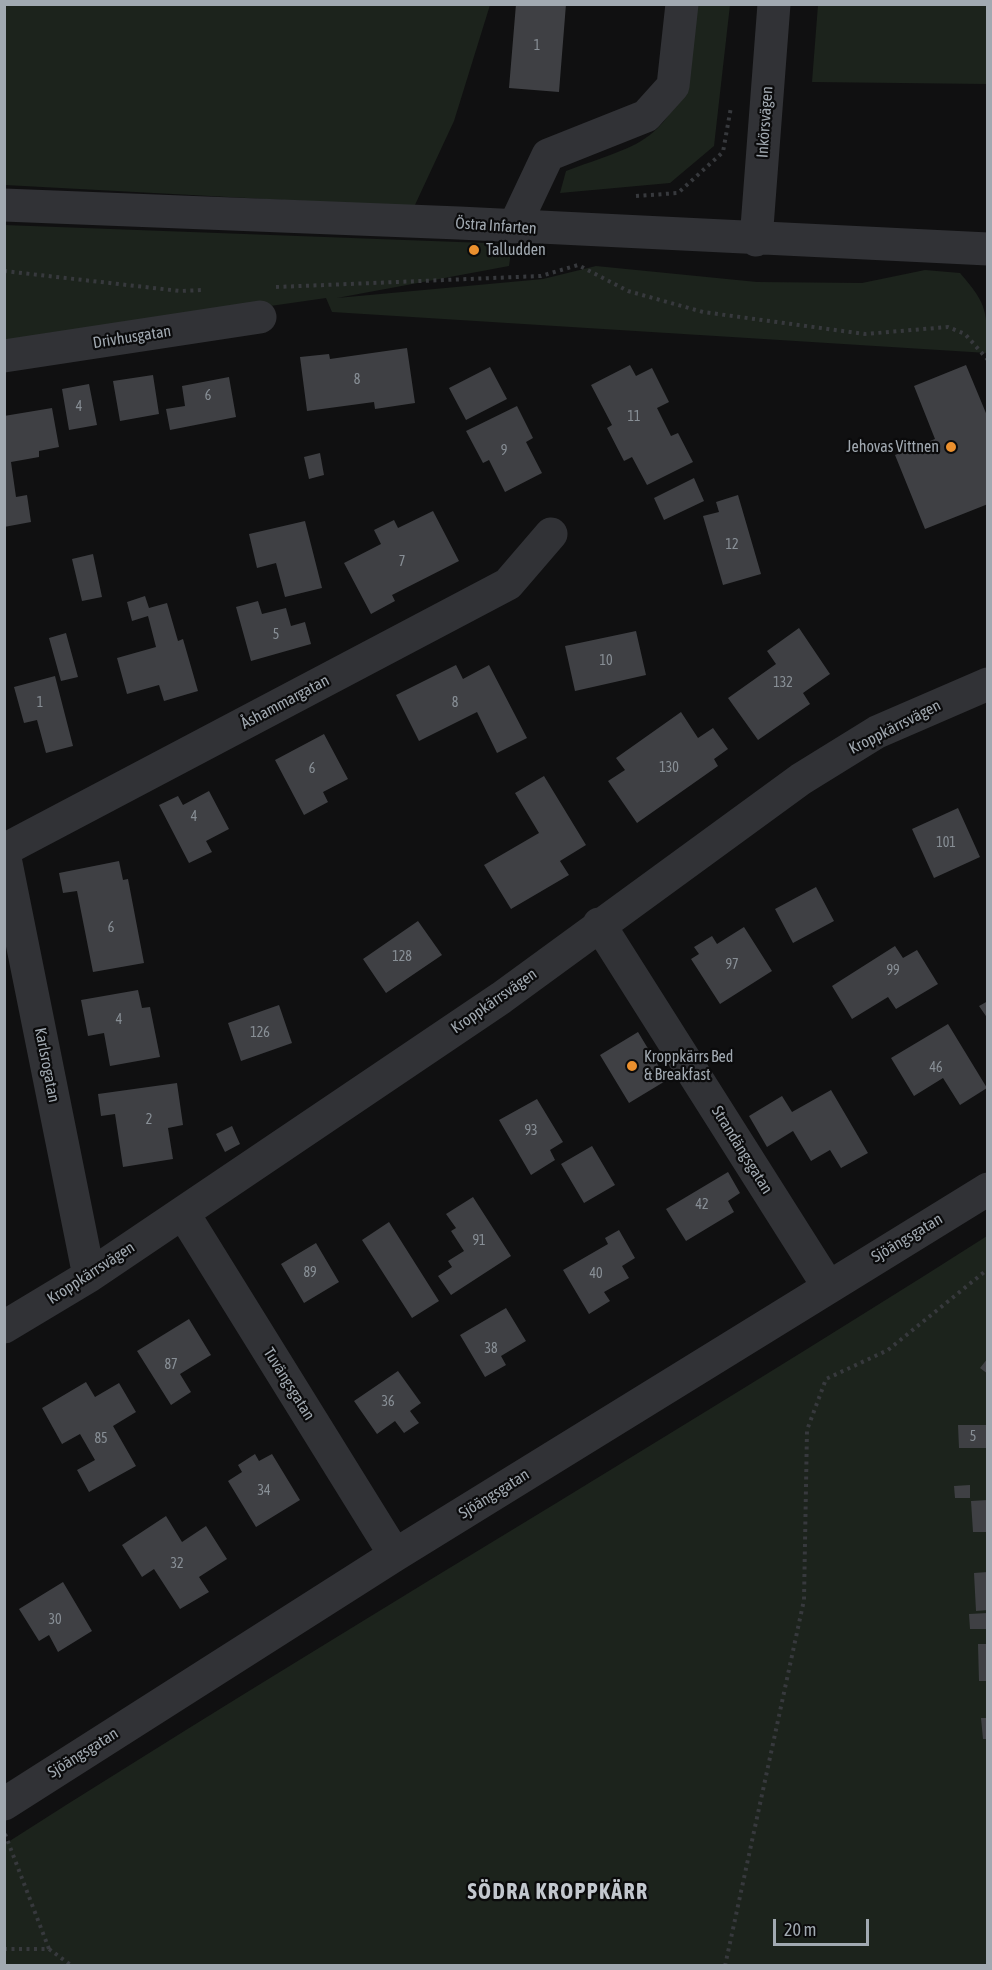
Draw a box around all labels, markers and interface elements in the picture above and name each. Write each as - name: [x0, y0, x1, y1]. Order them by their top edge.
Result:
- house number: 1: [534, 38, 540, 54]
- street label: Inkörsvägen: [753, 85, 777, 159]
- street label: Östra Infarten: [455, 214, 537, 238]
- place label: Talludden: [486, 240, 546, 260]
- marker: Talludden: [467, 243, 481, 257]
- street label: Drivhusgatan: [92, 321, 172, 353]
- house number: 8: [354, 372, 360, 388]
- house number: 6: [205, 388, 211, 404]
- house number: 4: [76, 399, 82, 415]
- house number: 11: [627, 409, 641, 425]
- place label: Jehovas Vittnen: [846, 437, 939, 457]
- marker: Jehovas Vittnen: [944, 440, 958, 454]
- house number: 9: [501, 443, 507, 459]
- house number: 12: [725, 537, 739, 553]
- house number: 7: [399, 554, 405, 570]
- house number: 5: [273, 627, 279, 643]
- house number: 10: [599, 653, 613, 669]
- street label: Åshammargatan: [238, 671, 332, 733]
- house number: 132: [773, 675, 793, 691]
- house number: 1: [37, 695, 43, 711]
- house number: 8: [452, 695, 458, 711]
- street label: Kroppkärrsvägen: [846, 696, 944, 758]
- house number: 130: [659, 760, 679, 776]
- house number: 6: [309, 761, 315, 777]
- house number: 4: [191, 809, 197, 825]
- house number: 101: [936, 835, 956, 851]
- house number: 6: [108, 920, 114, 936]
- house number: 128: [392, 949, 412, 965]
- house number: 97: [725, 957, 739, 973]
- house number: 99: [886, 963, 900, 979]
- street label: Kroppkärrsvägen: [447, 964, 541, 1038]
- house number: 4: [116, 1012, 122, 1028]
- house number: 126: [250, 1025, 270, 1041]
- street label: Karlsrogatan: [30, 1026, 64, 1104]
- place label: Kroppkärrs Bed & Breakfast: [644, 1047, 733, 1085]
- marker: Kroppkärrs Bed & Breakfast: [625, 1059, 639, 1073]
- house number: 46: [929, 1060, 943, 1076]
- street label: Strandängsgatan: [707, 1102, 777, 1198]
- house number: 2: [146, 1112, 152, 1128]
- house number: 93: [524, 1123, 538, 1139]
- house number: 42: [695, 1197, 709, 1213]
- street label: Sjöängsgatan: [868, 1209, 946, 1267]
- house number: 91: [472, 1233, 486, 1249]
- street label: Kroppkärrsvägen: [44, 1238, 138, 1308]
- house number: 89: [303, 1265, 317, 1281]
- house number: 40: [589, 1266, 603, 1282]
- house number: 38: [484, 1341, 498, 1357]
- street label: Tuvängsgatan: [259, 1344, 319, 1424]
- house number: 87: [164, 1357, 178, 1373]
- house number: 36: [381, 1394, 395, 1410]
- house number: 5: [970, 1429, 976, 1445]
- house number: 85: [94, 1431, 108, 1447]
- street label: Sjöängsgatan: [455, 1465, 533, 1523]
- house number: 34: [257, 1483, 271, 1499]
- house number: 32: [170, 1556, 184, 1572]
- house number: 30: [48, 1612, 62, 1628]
- street label: Sjöängsgatan: [44, 1724, 122, 1782]
- district label: SÖDRA KROPPKÄRR: [467, 1879, 649, 1905]
- scale bar: [776, 1907, 872, 1945]
- text: 20 m: [784, 1919, 816, 1940]

